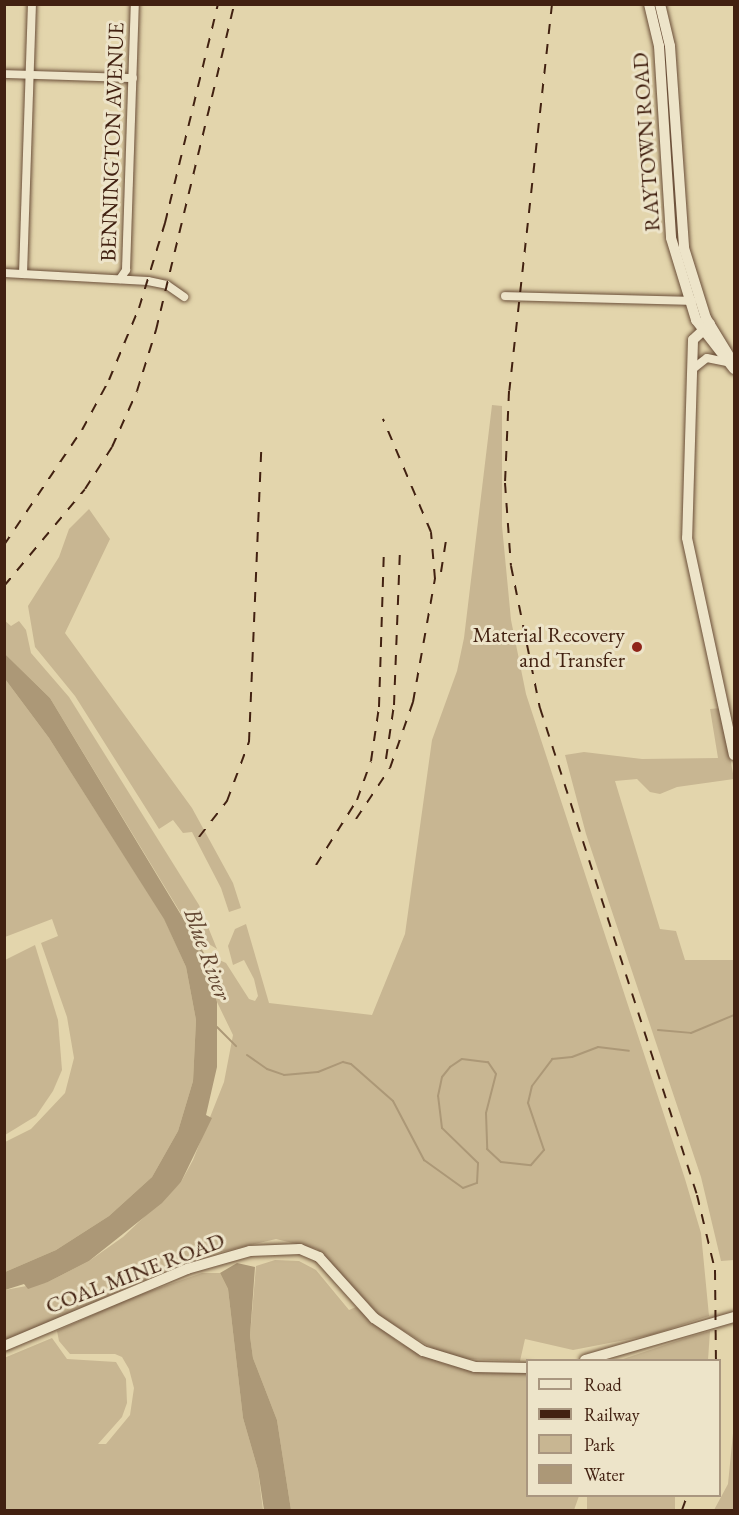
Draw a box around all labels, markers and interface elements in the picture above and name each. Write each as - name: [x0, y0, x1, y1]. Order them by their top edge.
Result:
- street label: BENNINGTON AVENUE: [95, 22, 129, 262]
- street label: RAYTOWN ROAD: [627, 51, 665, 233]
- place label: Material Recovery and Transfer: [472, 621, 625, 672]
- marker: Material Recovery and Transfer: [630, 640, 644, 654]
- water label: Blue River: [178, 904, 238, 1004]
- street label: COAL MINE ROAD: [42, 1227, 228, 1319]
- legend: [526, 1359, 721, 1497]
- text: Road: [584, 1373, 622, 1396]
- text: Railway: [584, 1403, 640, 1426]
- text: Park: [584, 1433, 615, 1456]
- text: Water: [584, 1463, 625, 1486]

